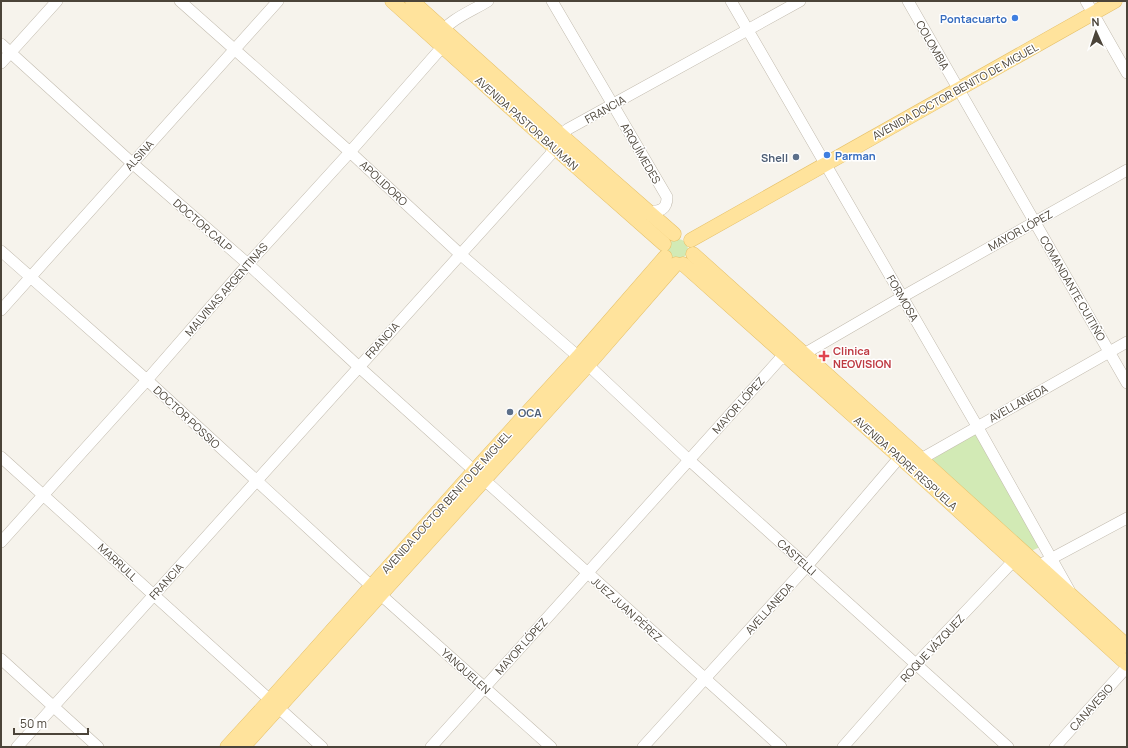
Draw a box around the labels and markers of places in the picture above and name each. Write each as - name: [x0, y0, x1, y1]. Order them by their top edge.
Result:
- place label: Pontacuarto: [940, 11, 1007, 26]
- marker: Pontacuarto: [1010, 13, 1020, 23]
- place label: Parman: [835, 148, 876, 163]
- place label: Shell: [761, 150, 788, 165]
- marker: Parman: [822, 150, 832, 160]
- marker: Shell: [791, 152, 801, 162]
- place label: Clinica NEOVISION: [833, 343, 892, 371]
- marker: Clinica NEOVISION: [818, 350, 830, 362]
- place label: OCA: [518, 405, 542, 420]
- marker: OCA: [505, 407, 515, 417]

